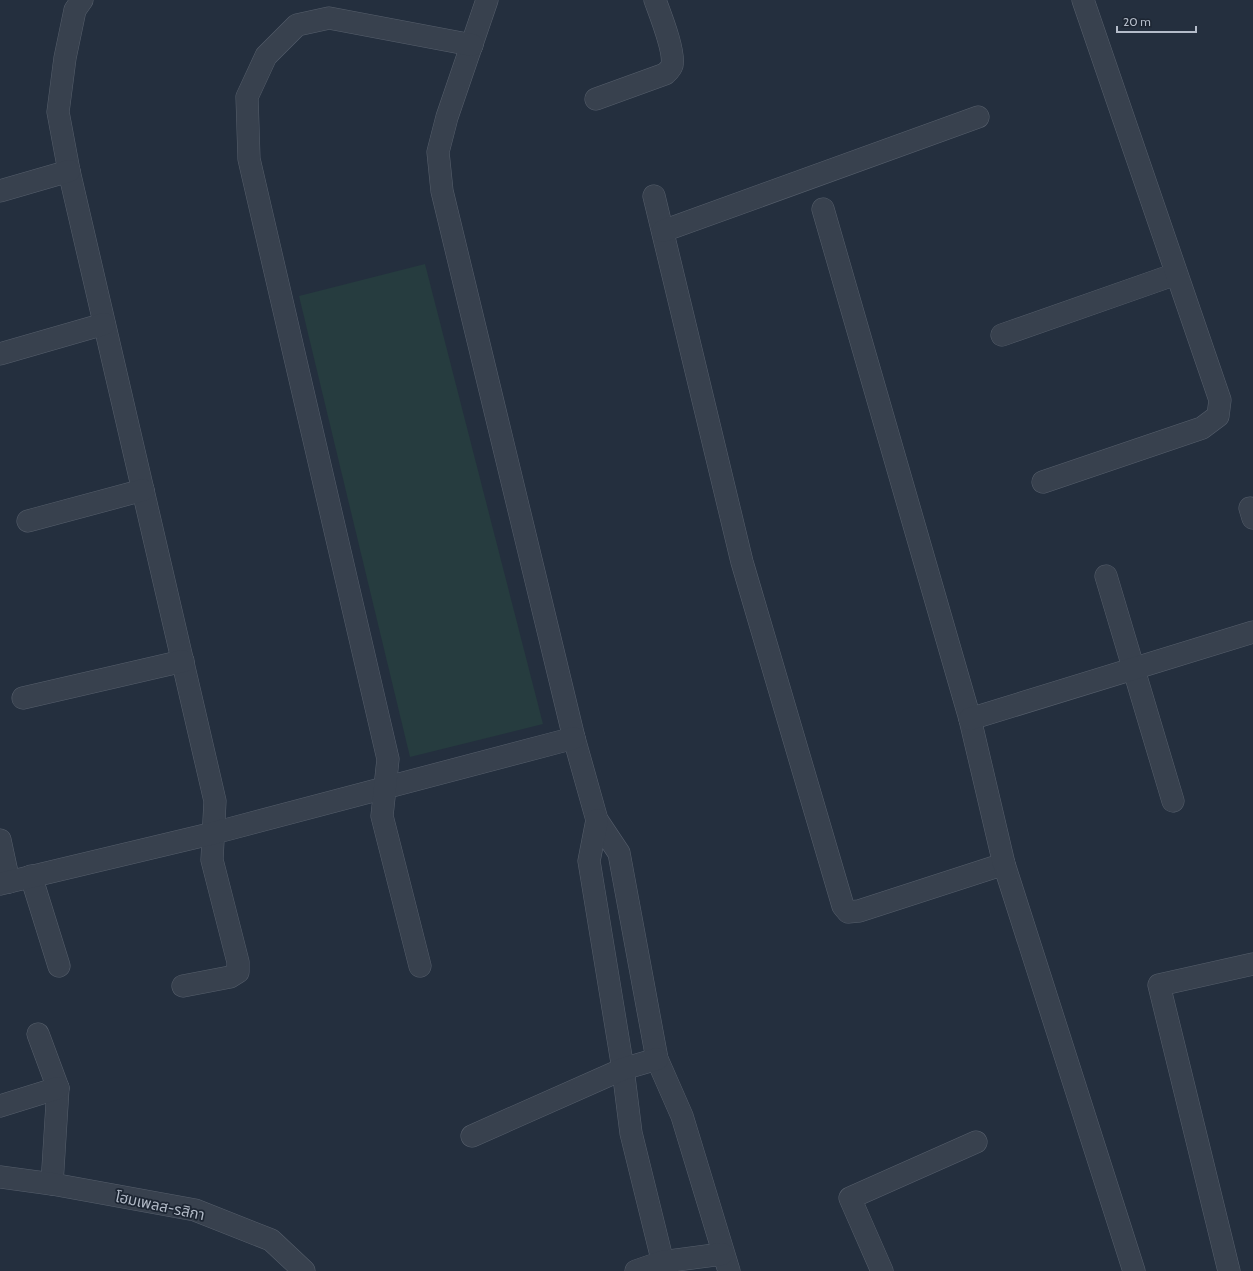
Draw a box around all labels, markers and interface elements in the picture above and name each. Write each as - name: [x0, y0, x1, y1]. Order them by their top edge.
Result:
- scale bar: [1117, 8, 1196, 34]
- text: 20 m: [1123, 14, 1151, 29]
- street label: โฮมเพลส-รสิกา: [114, 1188, 206, 1224]

